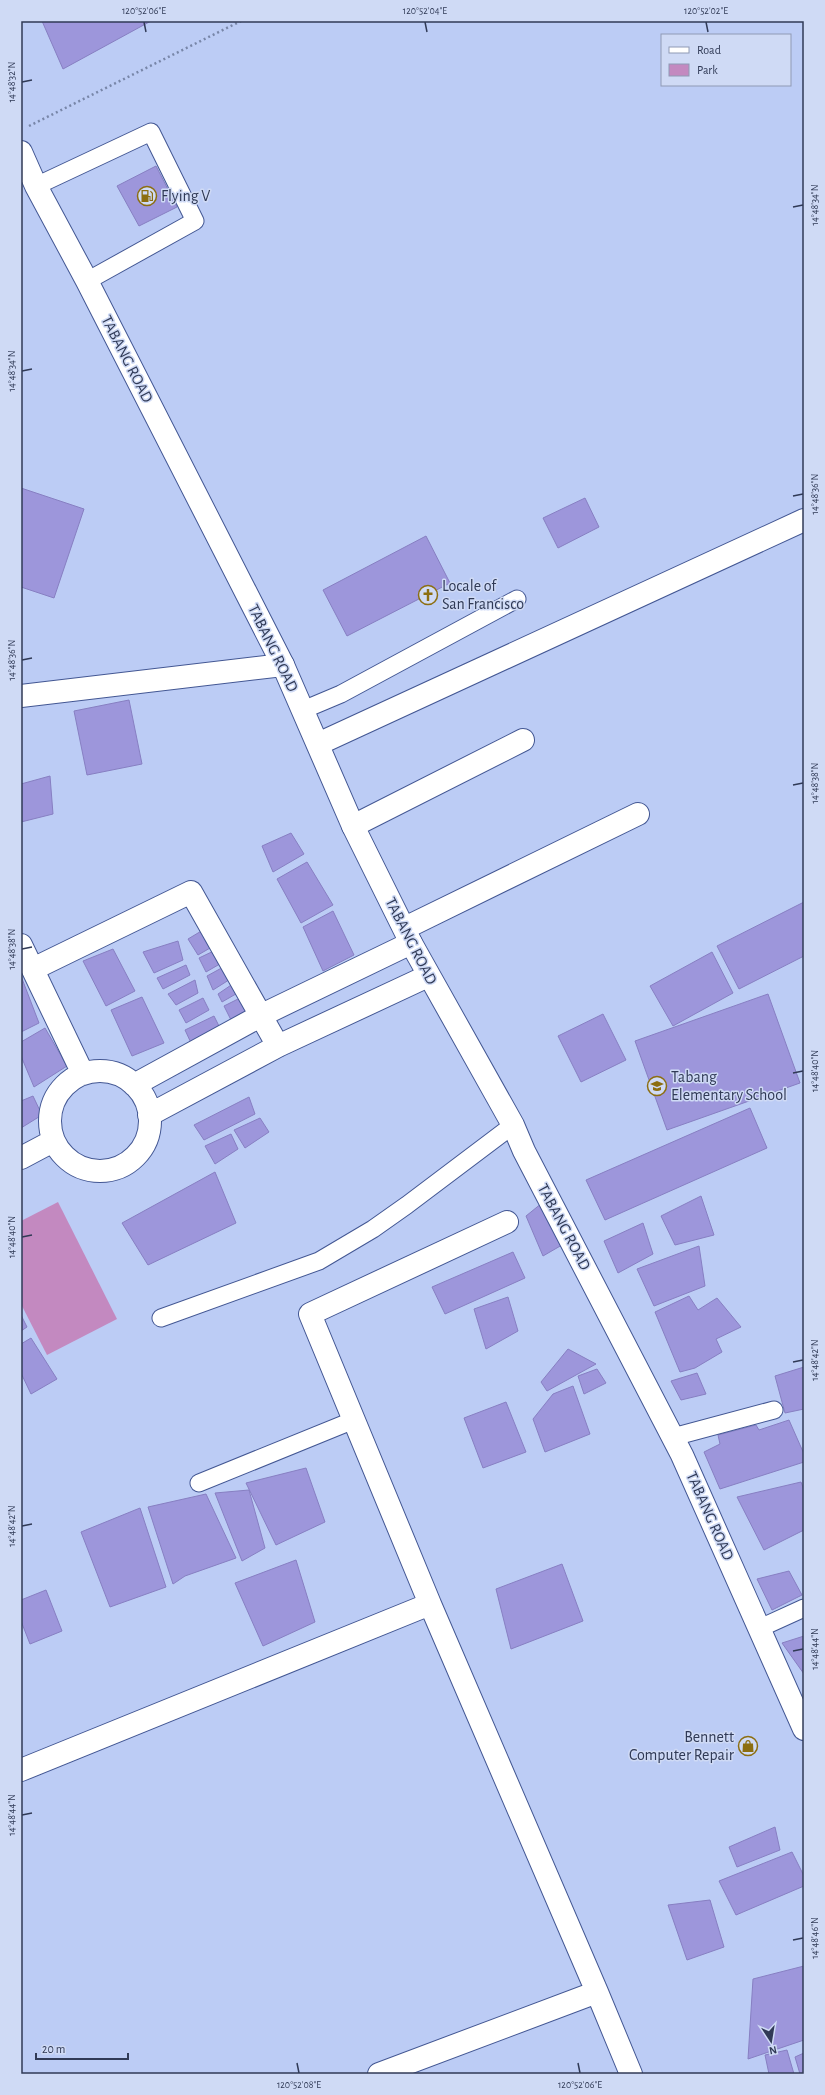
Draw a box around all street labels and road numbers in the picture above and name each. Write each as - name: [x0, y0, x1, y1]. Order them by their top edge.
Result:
- street label: TABANG ROAD: [98, 313, 156, 405]
- street label: TABANG ROAD: [245, 602, 301, 694]
- street label: TABANG ROAD: [382, 895, 440, 987]
- street label: TABANG ROAD: [535, 1181, 593, 1273]
- street label: TABANG ROAD: [683, 1469, 737, 1563]

